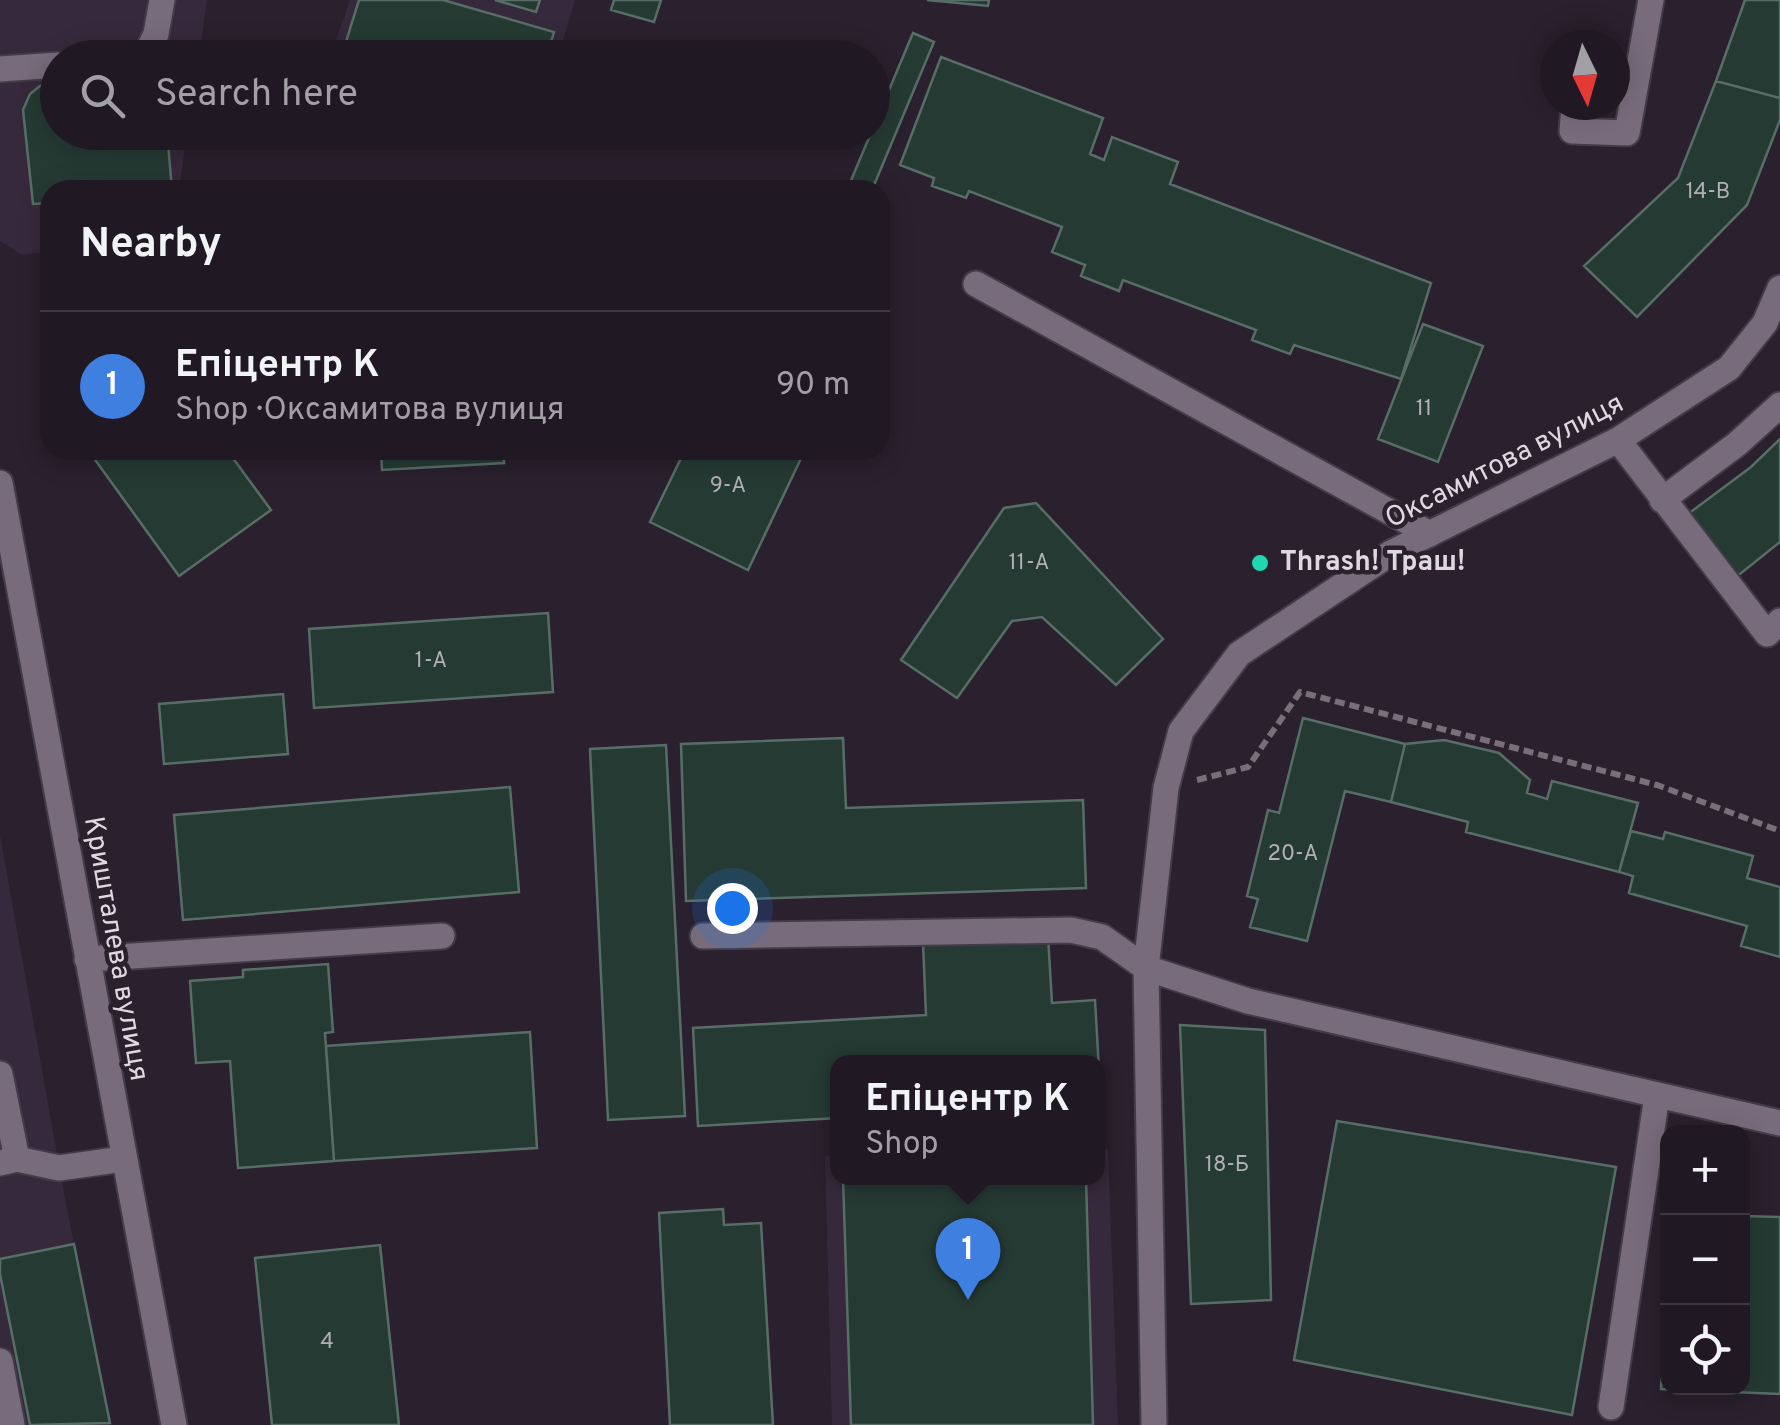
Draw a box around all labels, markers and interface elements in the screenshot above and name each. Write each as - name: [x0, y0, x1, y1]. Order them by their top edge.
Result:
- north arrow: [1540, 30, 1630, 120]
- search box: [40, 40, 890, 150]
- icon: search: [75, 68, 130, 123]
- text: Search here: [155, 71, 358, 120]
- house number: 14-В: [1686, 179, 1730, 206]
- text: Nearby: [80, 219, 222, 272]
- text: Епіцентр К: [175, 342, 380, 391]
- text: 1: [106, 366, 119, 406]
- text: 90 m: [776, 366, 850, 406]
- street label: Оксамитова вулиця: [1380, 386, 1630, 538]
- text: Shop · Оксамитова вулиця: [175, 391, 564, 431]
- house number: 11: [1416, 396, 1432, 423]
- house number: 9-А: [710, 473, 746, 500]
- place label: Thrash! Траш!: [1280, 545, 1465, 581]
- house number: 11-А: [1009, 550, 1049, 577]
- marker: Thrash! Траш!: [1249, 552, 1271, 574]
- house number: 1-А: [415, 648, 447, 675]
- street label: Кришталева вулиця: [74, 814, 156, 1084]
- house number: 20-А: [1268, 841, 1318, 868]
- your location: [707, 883, 758, 934]
- popup: [830, 1055, 1105, 1185]
- text: Епіцентр К: [865, 1076, 1070, 1125]
- text: Shop: [865, 1125, 939, 1165]
- map controls: [1660, 1125, 1750, 1395]
- button: +: [1660, 1125, 1750, 1215]
- house number: 18-Б: [1205, 1152, 1249, 1179]
- button: −: [1660, 1215, 1750, 1305]
- pin: 1: [936, 1218, 1000, 1300]
- button: locate: [1660, 1305, 1750, 1395]
- house number: 4: [320, 1329, 334, 1356]

